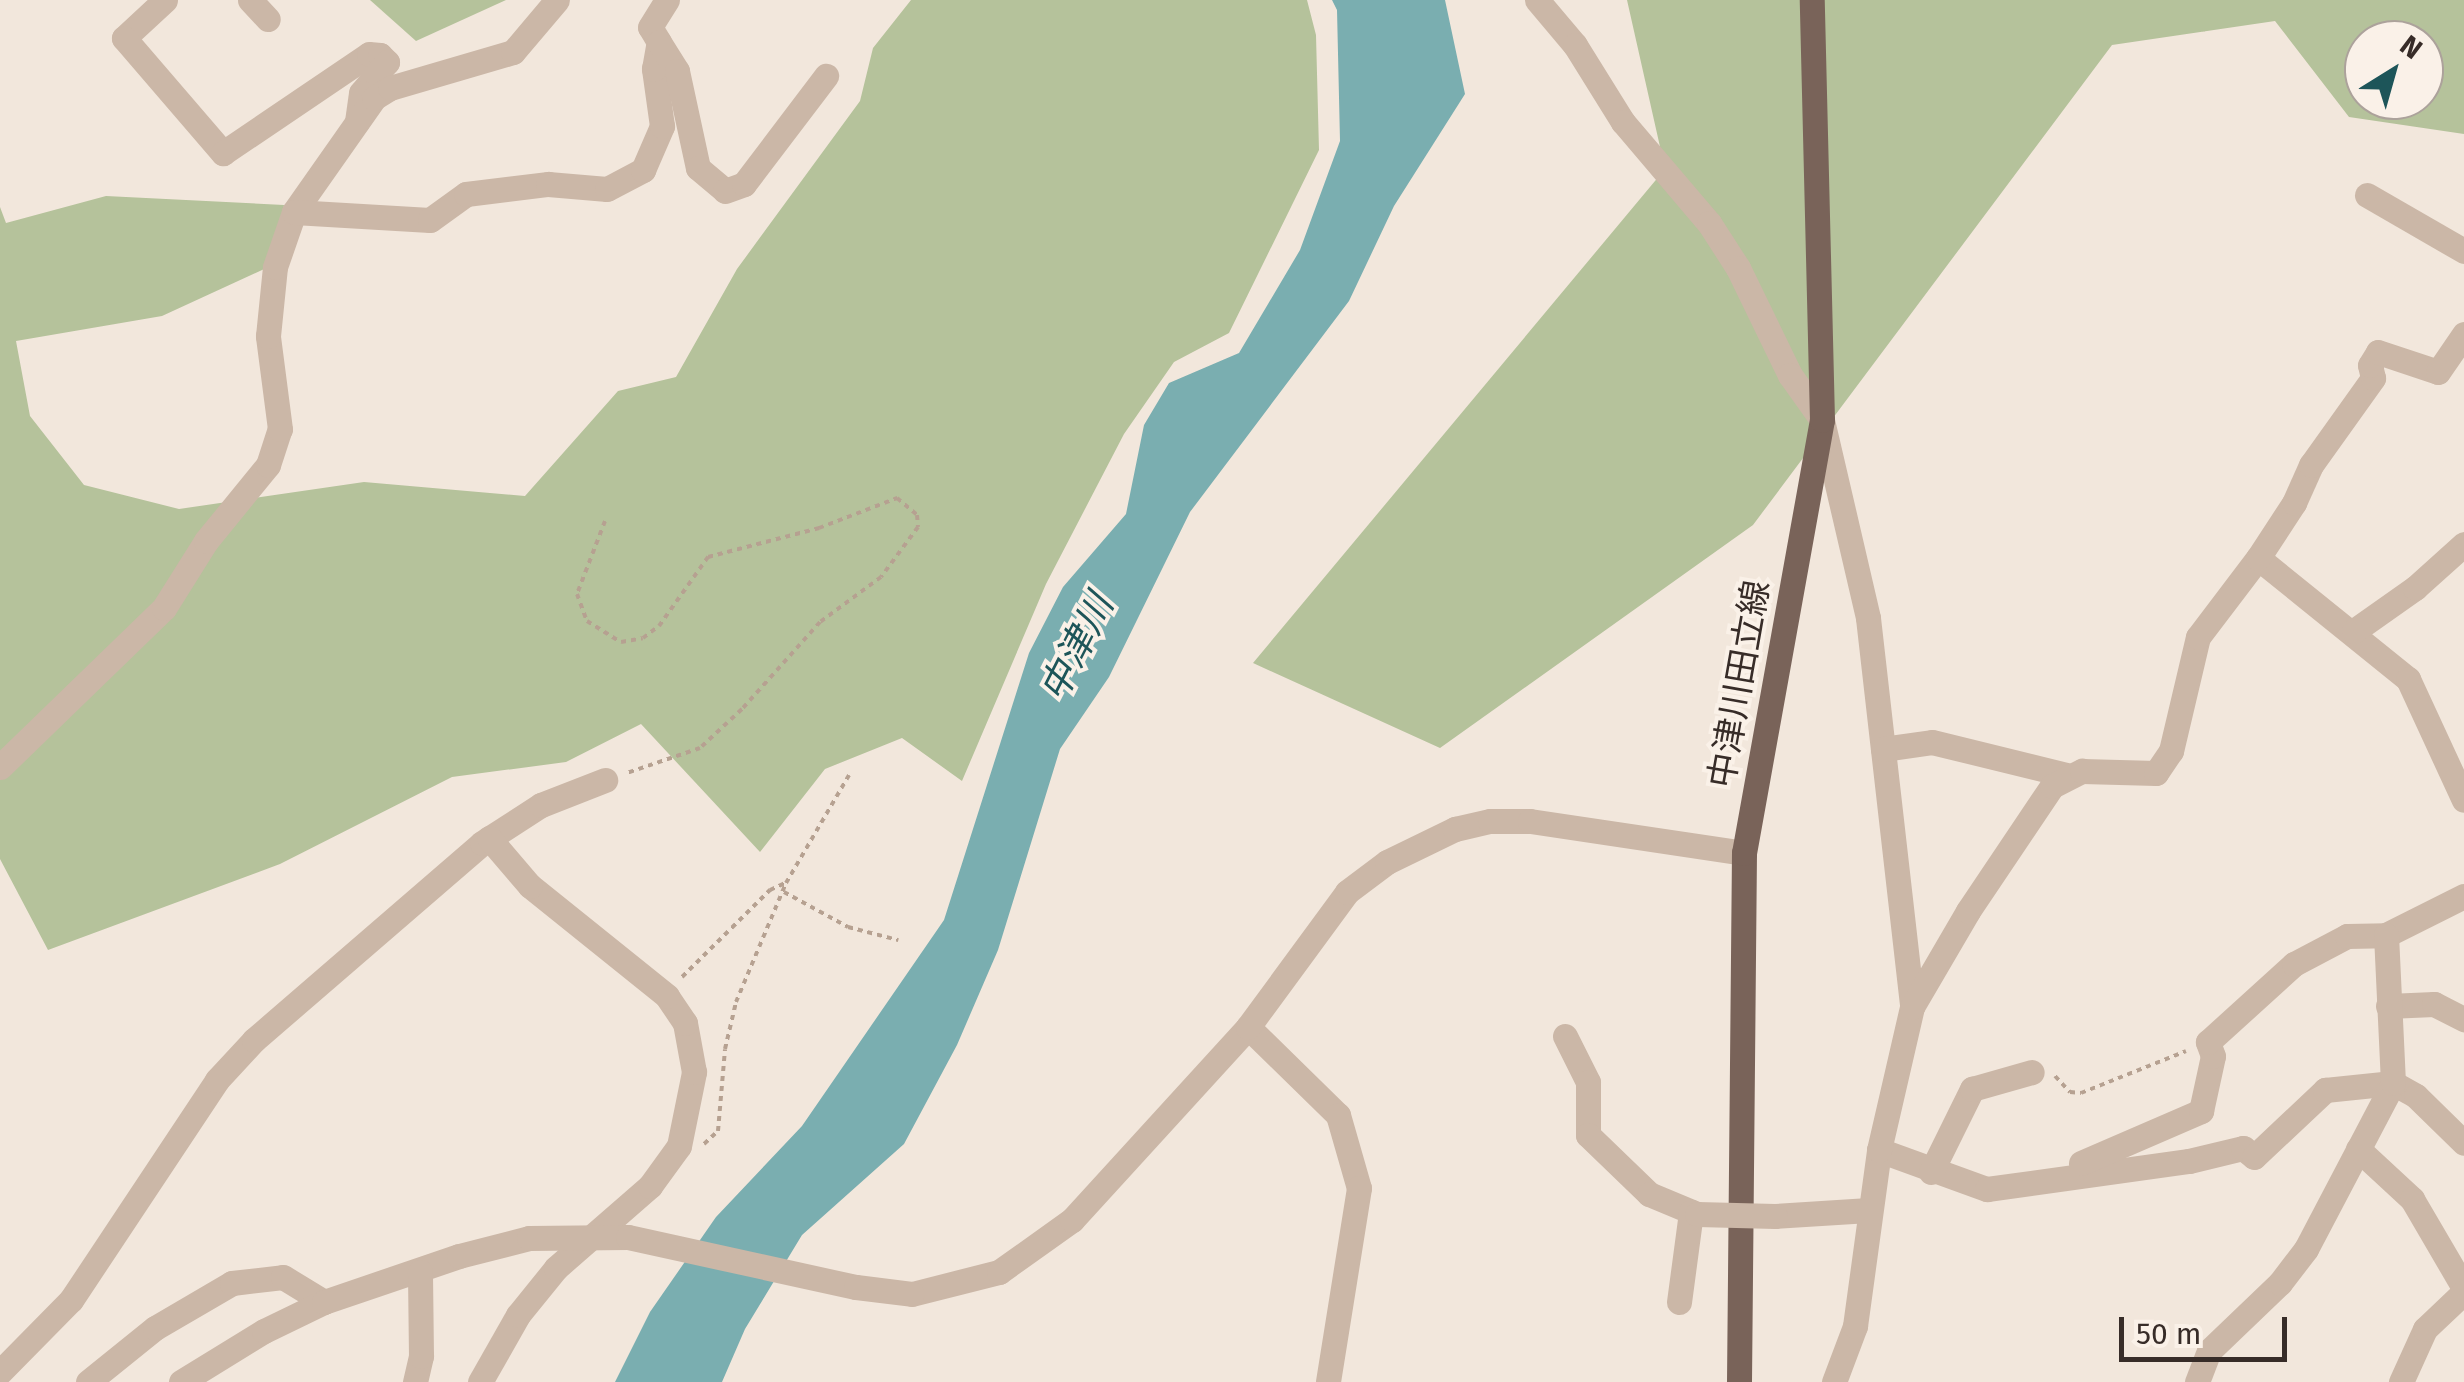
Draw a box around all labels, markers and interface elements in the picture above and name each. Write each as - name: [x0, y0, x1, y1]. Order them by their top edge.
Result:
- north arrow: [2344, 20, 2444, 120]
- text: N: [2394, 28, 2428, 66]
- street label: 中津川田立線: [1700, 577, 1778, 791]
- water label: 中津川: [1031, 587, 1123, 709]
- scale bar: [2124, 1297, 2292, 1359]
- text: 50 m: [2136, 1316, 2201, 1352]

